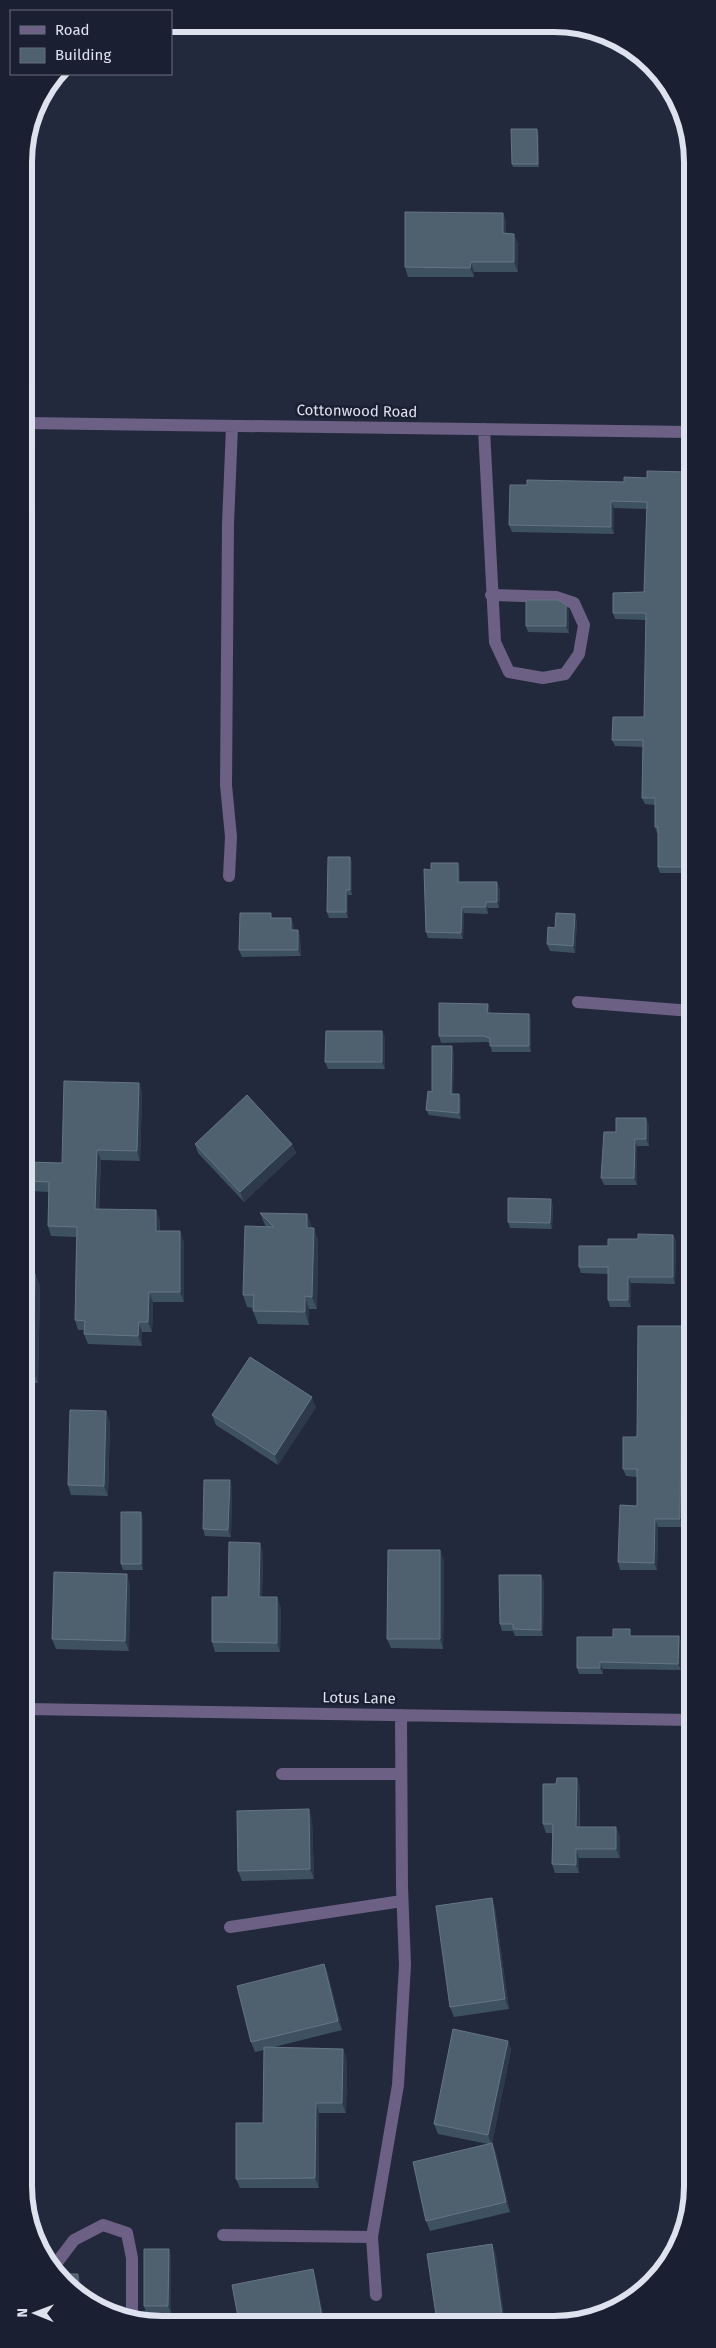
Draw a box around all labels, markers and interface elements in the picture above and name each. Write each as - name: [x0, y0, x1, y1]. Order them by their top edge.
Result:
- legend: [10, 10, 172, 75]
- text: Road: [55, 21, 90, 39]
- text: Building: [55, 46, 111, 64]
- street label: Cottonwood Road: [296, 401, 418, 421]
- street label: Lotus Lane: [322, 1688, 396, 1708]
- north arrow: [10, 2288, 60, 2338]
- text: N: [14, 2308, 31, 2318]

